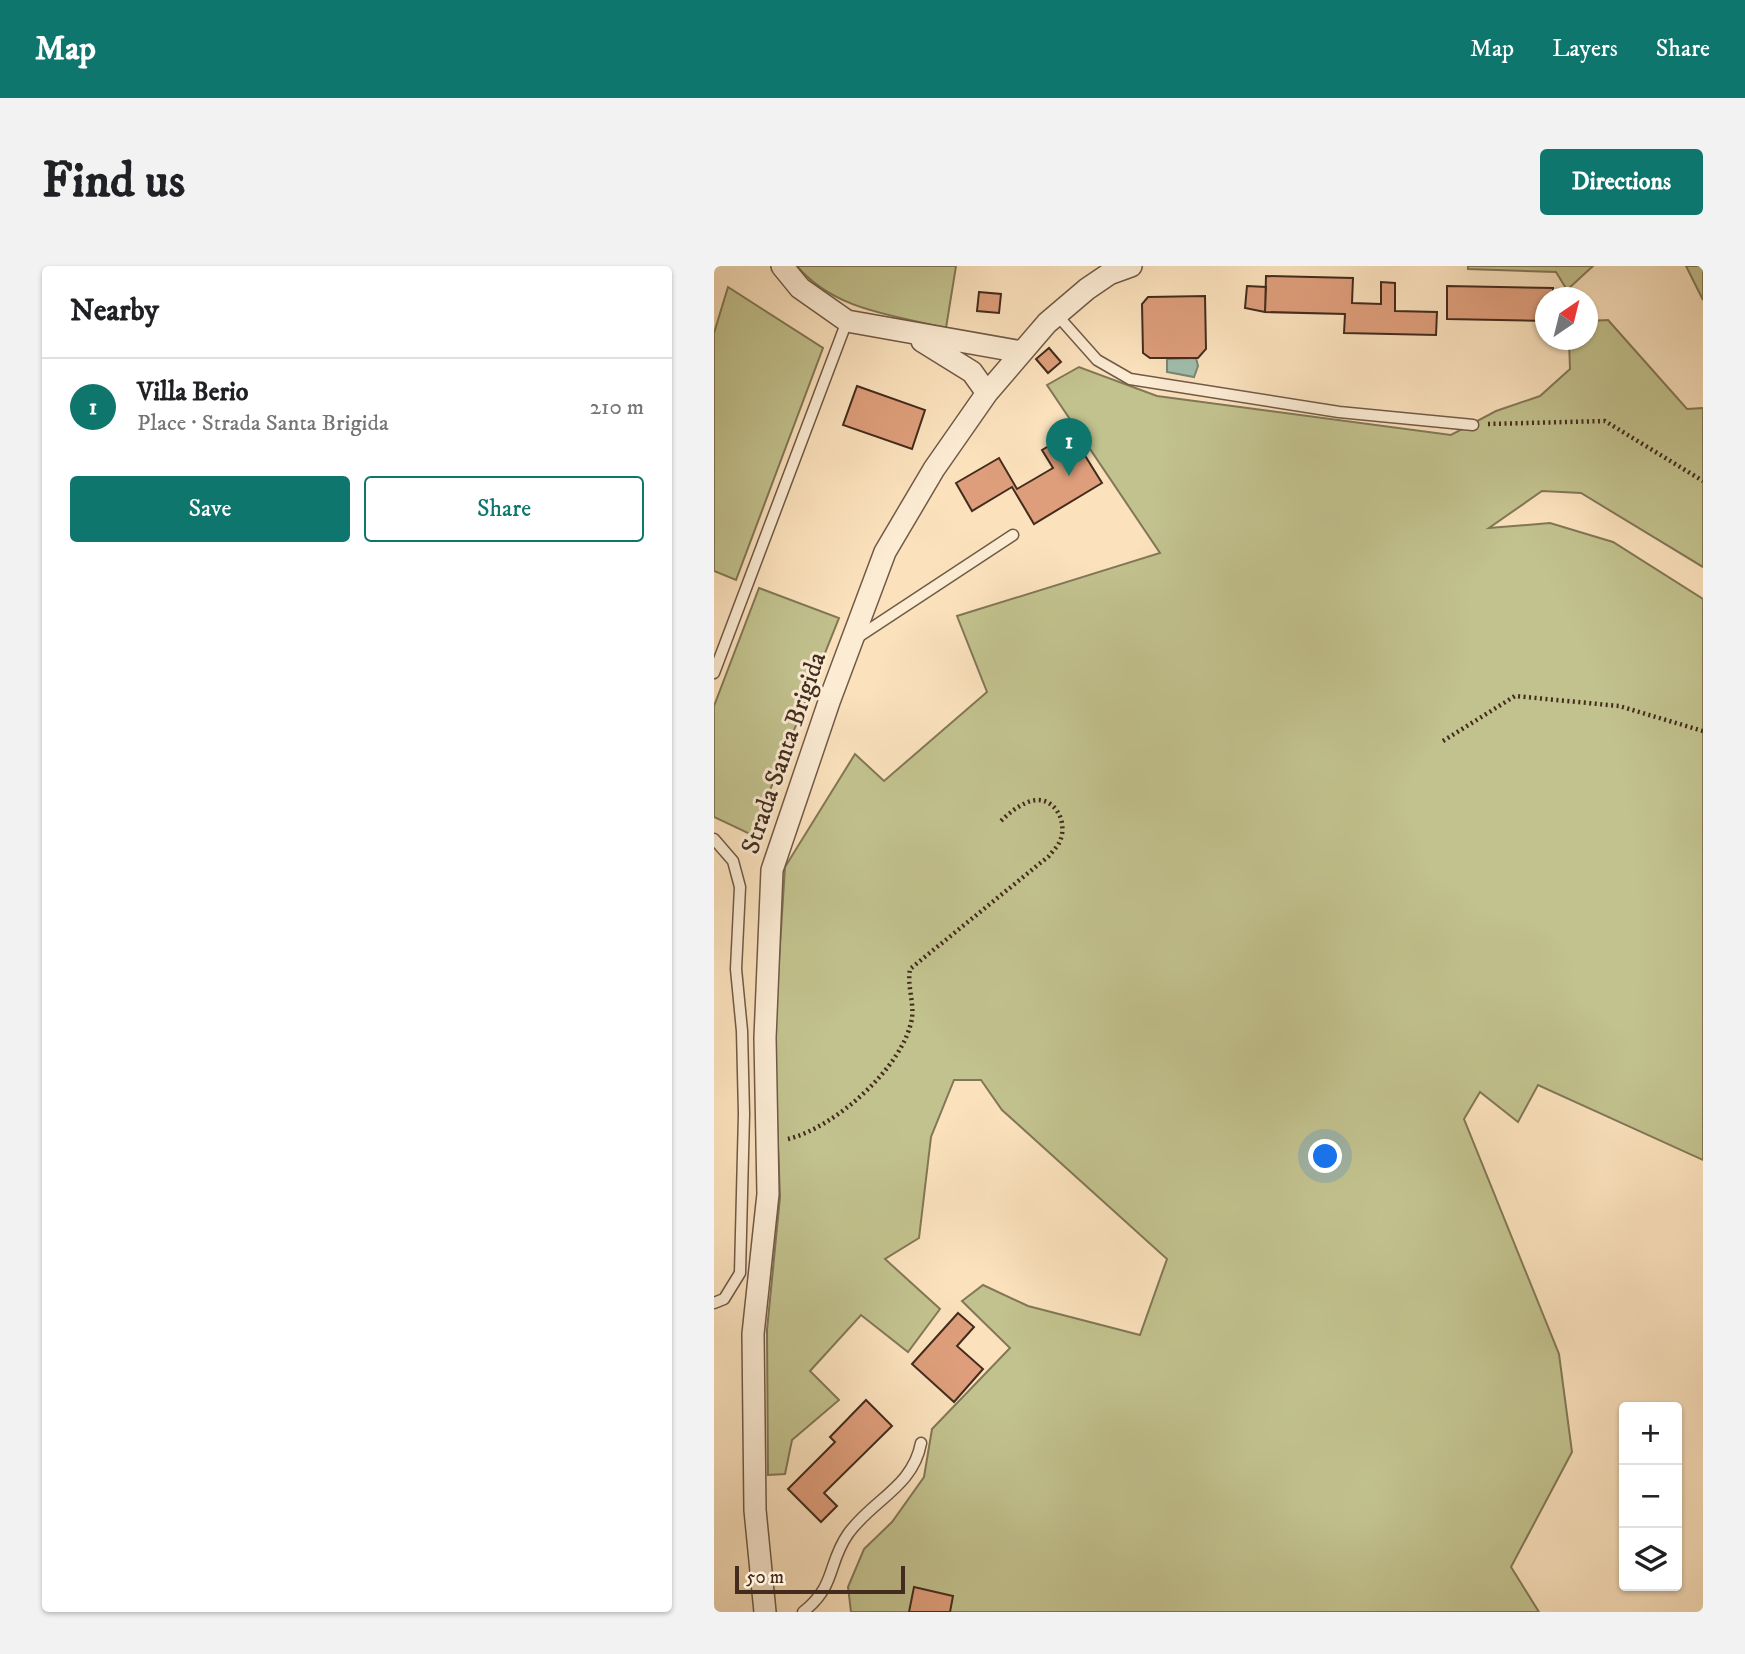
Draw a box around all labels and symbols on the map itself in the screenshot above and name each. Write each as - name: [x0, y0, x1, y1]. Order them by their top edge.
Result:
- north arrow: [1535, 287, 1598, 350]
- pin: 1: [1046, 418, 1092, 476]
- street label: Strada Santa Brigida: [734, 648, 834, 858]
- your location: [1308, 1139, 1342, 1173]
- scale bar: [735, 1563, 905, 1595]

